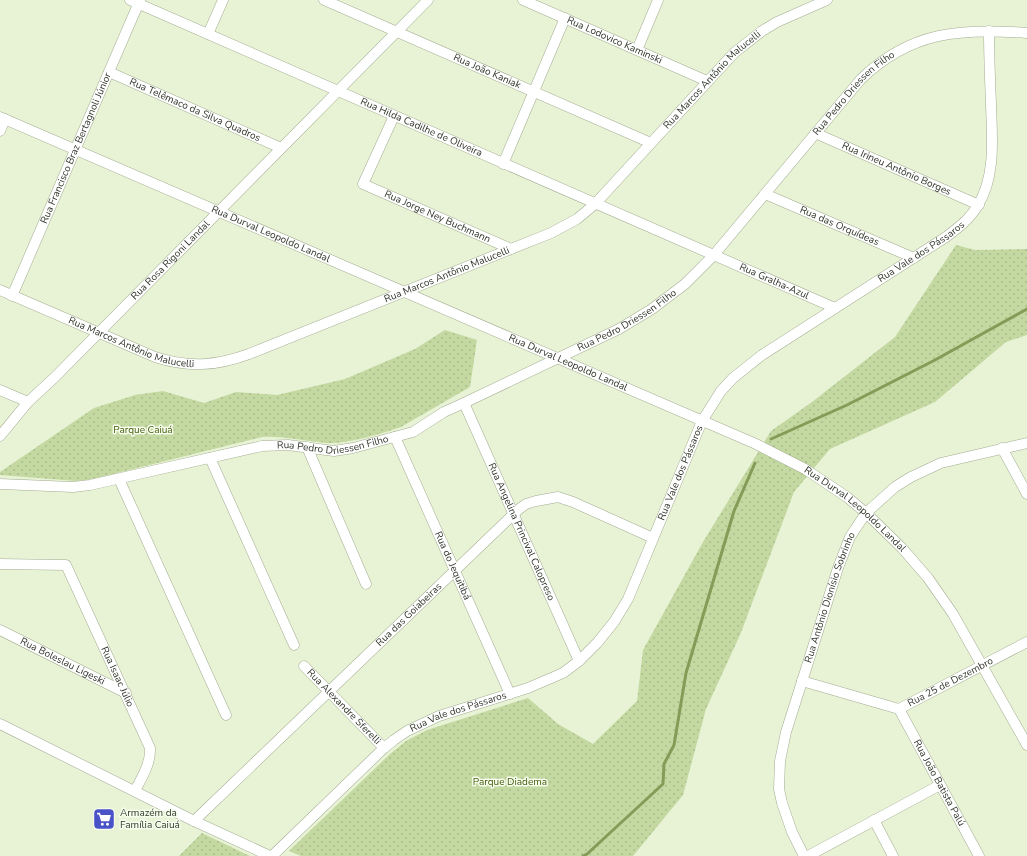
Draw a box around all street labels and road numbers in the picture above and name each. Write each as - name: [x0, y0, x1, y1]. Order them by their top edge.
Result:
- street label: Rua Lodovico Kaminski: [565, 13, 664, 67]
- street label: Rua Marcos Antônio Malucelli: [660, 27, 764, 132]
- street label: Rua Pedro Driessen Filho: [810, 48, 898, 139]
- street label: Rua João Kaniak: [451, 50, 524, 93]
- street label: Rua Francisco Braz Bertagnoli Júnior: [37, 70, 115, 226]
- street label: Rua Telêmaco da Silva Quadros: [127, 75, 263, 145]
- street label: Rua Hilda Cadilhe de Oliveira: [358, 95, 485, 160]
- street label: Rua Irineu Antônio Borges: [840, 139, 953, 199]
- street label: Rua Jorge Ney Buchmann: [382, 187, 493, 246]
- street label: Rua Durval Leopoldo Landal: [209, 202, 332, 266]
- street label: Rua das Orquídeas: [798, 203, 881, 249]
- street label: Rua Rosa Rigoni Landal: [128, 217, 213, 303]
- street label: Rua Vale dos Pássaros: [875, 218, 968, 286]
- street label: Rua Marcos Antônio Malucelli: [382, 243, 512, 306]
- street label: Rua Gralha-Azul: [737, 260, 811, 303]
- street label: Rua Pedro Driessen Filho: [575, 286, 680, 355]
- street label: Rua Marcos Antônio Malucelli: [66, 313, 195, 371]
- street label: Rua Durval Leopoldo Landal: [507, 331, 630, 395]
- street label: Rua Vale dos Pássaros: [654, 423, 707, 522]
- street label: Rua Pedro Driessen Filho: [277, 432, 390, 458]
- street label: Rua Angelina Princival Calopreso: [485, 461, 558, 603]
- street label: Rua Durval Leopoldo Landal: [801, 463, 909, 555]
- street label: Rua do Jequitibá: [431, 529, 474, 602]
- street label: Rua Antônio Dionísio Sobrinho: [801, 529, 859, 665]
- street label: Rua das Goiabeiras: [373, 580, 445, 650]
- street label: Rua Boleslau Ligeski: [18, 634, 107, 688]
- street label: Rua Isaac Júlio: [97, 644, 137, 710]
- street label: Rua 25 de Dezembro: [905, 654, 996, 710]
- street label: Rua Alexandre Sferelli: [304, 666, 384, 748]
- street label: Rua Vale dos Pássaros: [408, 688, 508, 736]
- street label: Rua João Batista Palú: [910, 737, 968, 829]

